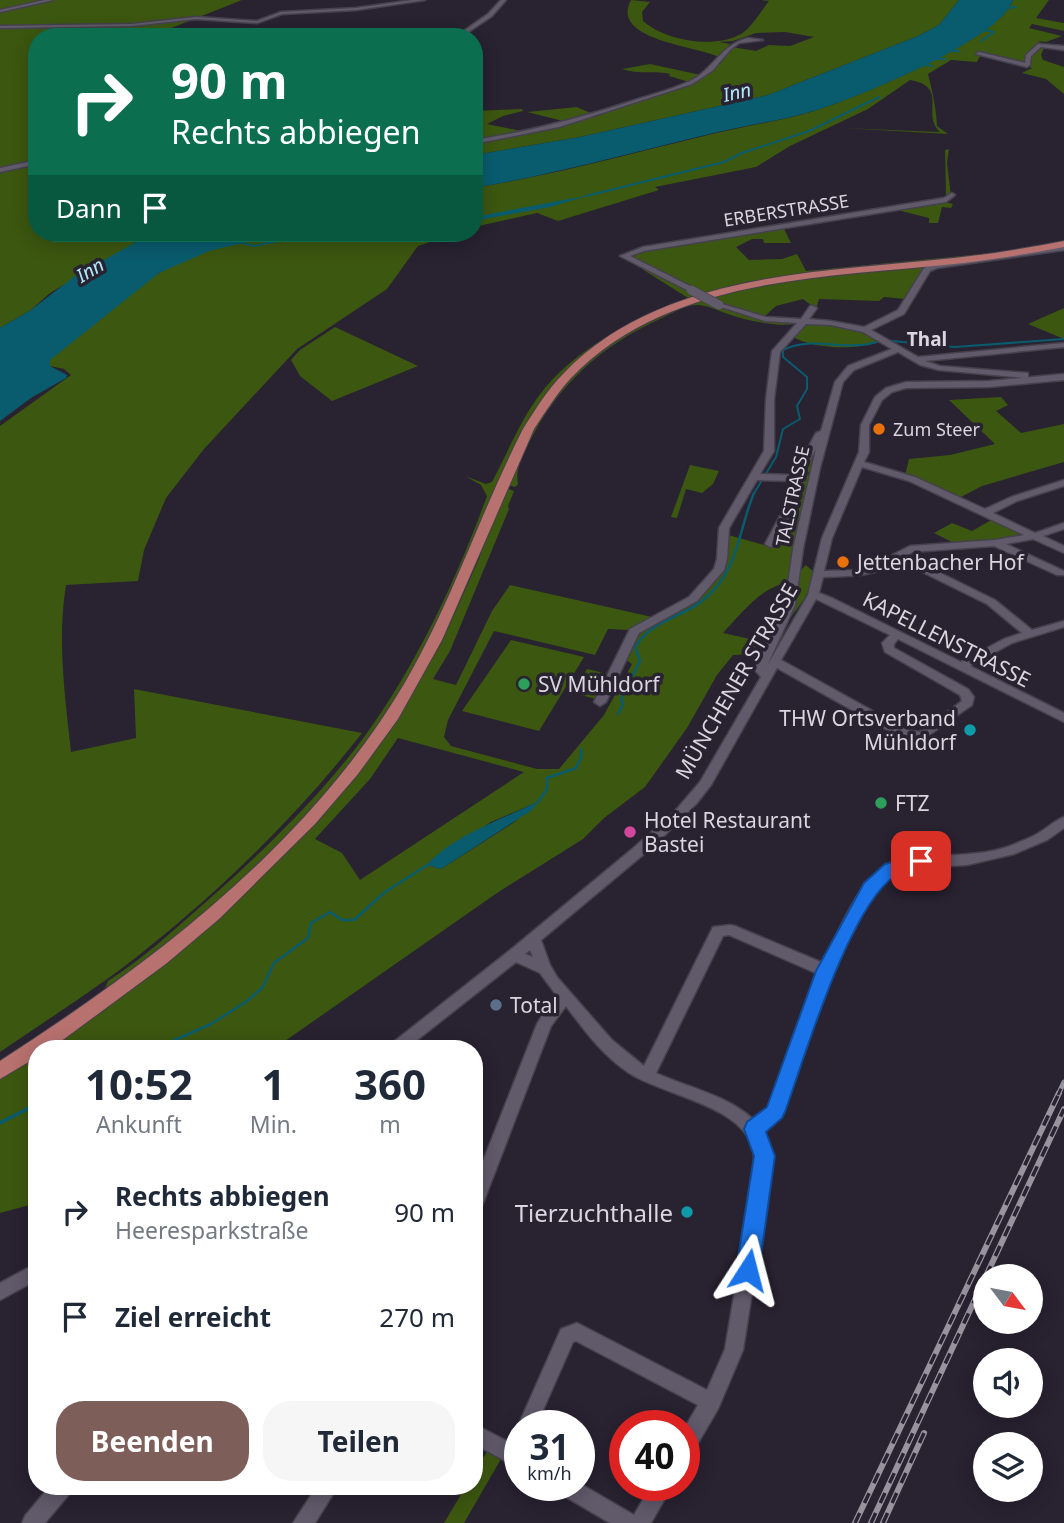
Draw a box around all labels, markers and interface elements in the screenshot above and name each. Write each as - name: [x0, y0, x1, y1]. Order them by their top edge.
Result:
- text: 90 m: [171, 47, 288, 113]
- icon: right: [56, 56, 147, 147]
- water label: Inn: [719, 76, 754, 108]
- text: Rechts abbiegen: [171, 110, 420, 153]
- street label: ERBERSTRASSE: [722, 188, 850, 232]
- icon: arrive: [136, 189, 174, 227]
- text: Dann: [56, 190, 122, 226]
- water label: Inn: [70, 252, 109, 289]
- district label: Thal: [907, 326, 947, 352]
- place label: Zum Steer: [893, 417, 981, 441]
- marker: Zum Steer: [871, 421, 887, 437]
- street label: TALSTRASSE: [770, 444, 814, 548]
- place label: Jettenbacher Hof: [855, 548, 1026, 576]
- marker: Jettenbacher Hof: [835, 554, 851, 570]
- street label: MÜNCHENER STRASSE: [669, 578, 803, 784]
- street label: KAPELLENSTRASSE: [858, 585, 1036, 693]
- place label: SV Mühldorf: [538, 670, 661, 698]
- marker: SV Mühldorf: [516, 676, 532, 692]
- place label: THW Ortsverband Mühldorf: [779, 704, 958, 756]
- marker: THW Ortsverband Mühldorf: [962, 722, 978, 738]
- place label: FTZ: [895, 789, 930, 817]
- marker: FTZ: [873, 795, 889, 811]
- place label: Hotel Restaurant Bastei: [644, 806, 811, 858]
- marker: Hotel Restaurant Bastei: [622, 824, 638, 840]
- pin: [891, 831, 951, 891]
- icon: arrive: [902, 842, 940, 880]
- place label: Total: [510, 991, 558, 1019]
- marker: Total: [488, 997, 504, 1013]
- text: 10:52: [85, 1055, 193, 1112]
- text: 1: [261, 1055, 285, 1112]
- text: 360: [354, 1055, 426, 1112]
- text: Ankunft: [96, 1108, 182, 1140]
- text: Min.: [250, 1108, 297, 1140]
- text: m: [379, 1108, 401, 1140]
- text: Rechts abbiegen: [115, 1178, 330, 1214]
- icon: right: [56, 1193, 94, 1231]
- text: 90 m: [394, 1194, 455, 1230]
- place label: Tierzuchthalle: [515, 1196, 673, 1229]
- marker: Tierzuchthalle: [679, 1204, 695, 1220]
- text: Heeresparkstraße: [115, 1214, 309, 1246]
- position arrow: [711, 1233, 785, 1307]
- north arrow: [973, 1264, 1043, 1334]
- map controls: [973, 1264, 1043, 1502]
- icon: arrive: [56, 1298, 94, 1336]
- text: Ziel erreicht: [115, 1299, 271, 1335]
- text: 270 m: [379, 1299, 455, 1335]
- button: sound: [973, 1348, 1043, 1418]
- button: Beenden: [56, 1401, 249, 1481]
- button: Teilen: [263, 1401, 455, 1481]
- speed limit sign: 40: [609, 1410, 700, 1501]
- text: 31: [529, 1423, 570, 1470]
- button: layers: [973, 1432, 1043, 1502]
- text: km/h: [527, 1461, 572, 1485]

